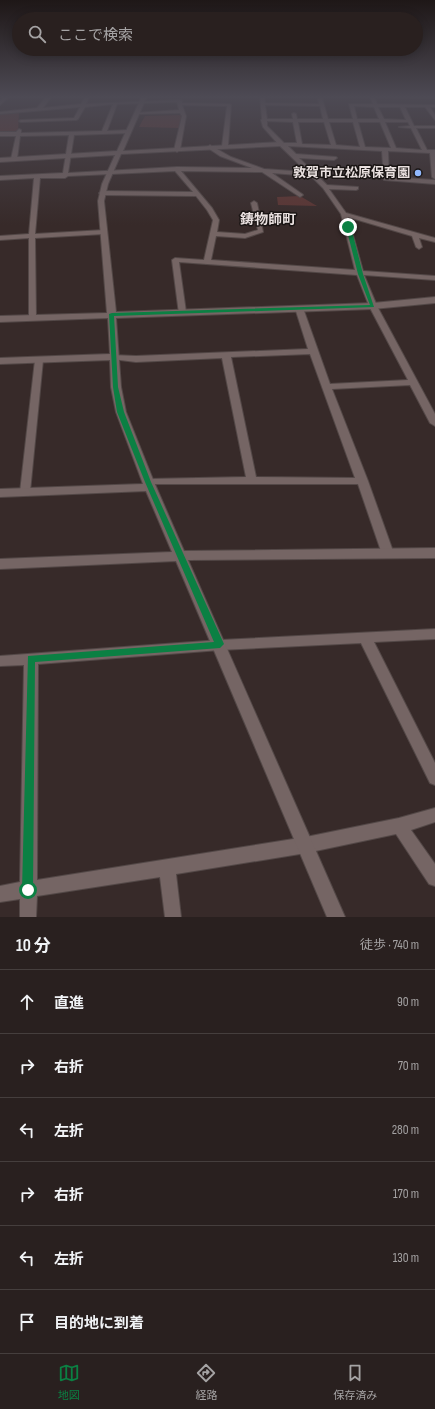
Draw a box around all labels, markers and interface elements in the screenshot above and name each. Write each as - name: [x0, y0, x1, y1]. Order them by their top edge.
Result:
- search box: [12, 12, 423, 56]
- icon: search: [26, 23, 48, 45]
- text: ここで検索: [58, 26, 133, 45]
- place label: 敦賀市立松原保育園: [293, 165, 410, 181]
- marker: 敦賀市立松原保育園: [413, 168, 423, 178]
- district label: 鋳物師町: [240, 211, 296, 228]
- route end: [339, 218, 357, 236]
- route start: [19, 881, 37, 899]
- text: 10 分: [16, 936, 50, 956]
- text: 徒歩 · 740 m: [360, 937, 419, 953]
- icon: ahead: [16, 991, 38, 1013]
- text: 直進: [54, 994, 84, 1013]
- text: 90 m: [397, 994, 419, 1010]
- icon: right: [16, 1055, 38, 1077]
- text: 右折: [54, 1058, 84, 1077]
- text: 70 m: [398, 1058, 419, 1074]
- icon: left: [16, 1119, 38, 1141]
- text: 左折: [54, 1122, 84, 1141]
- text: 280 m: [392, 1122, 419, 1138]
- icon: right: [16, 1183, 38, 1205]
- text: 右折: [54, 1186, 84, 1205]
- text: 170 m: [393, 1186, 419, 1202]
- icon: left: [16, 1247, 38, 1269]
- text: 左折: [54, 1250, 84, 1269]
- text: 130 m: [393, 1250, 419, 1266]
- icon: arrive: [16, 1311, 38, 1333]
- text: 目的地に到着: [54, 1314, 144, 1333]
- tab: 地図: [58, 1362, 80, 1402]
- tab: 経路: [195, 1362, 217, 1402]
- tab: 保存済み: [333, 1362, 377, 1402]

